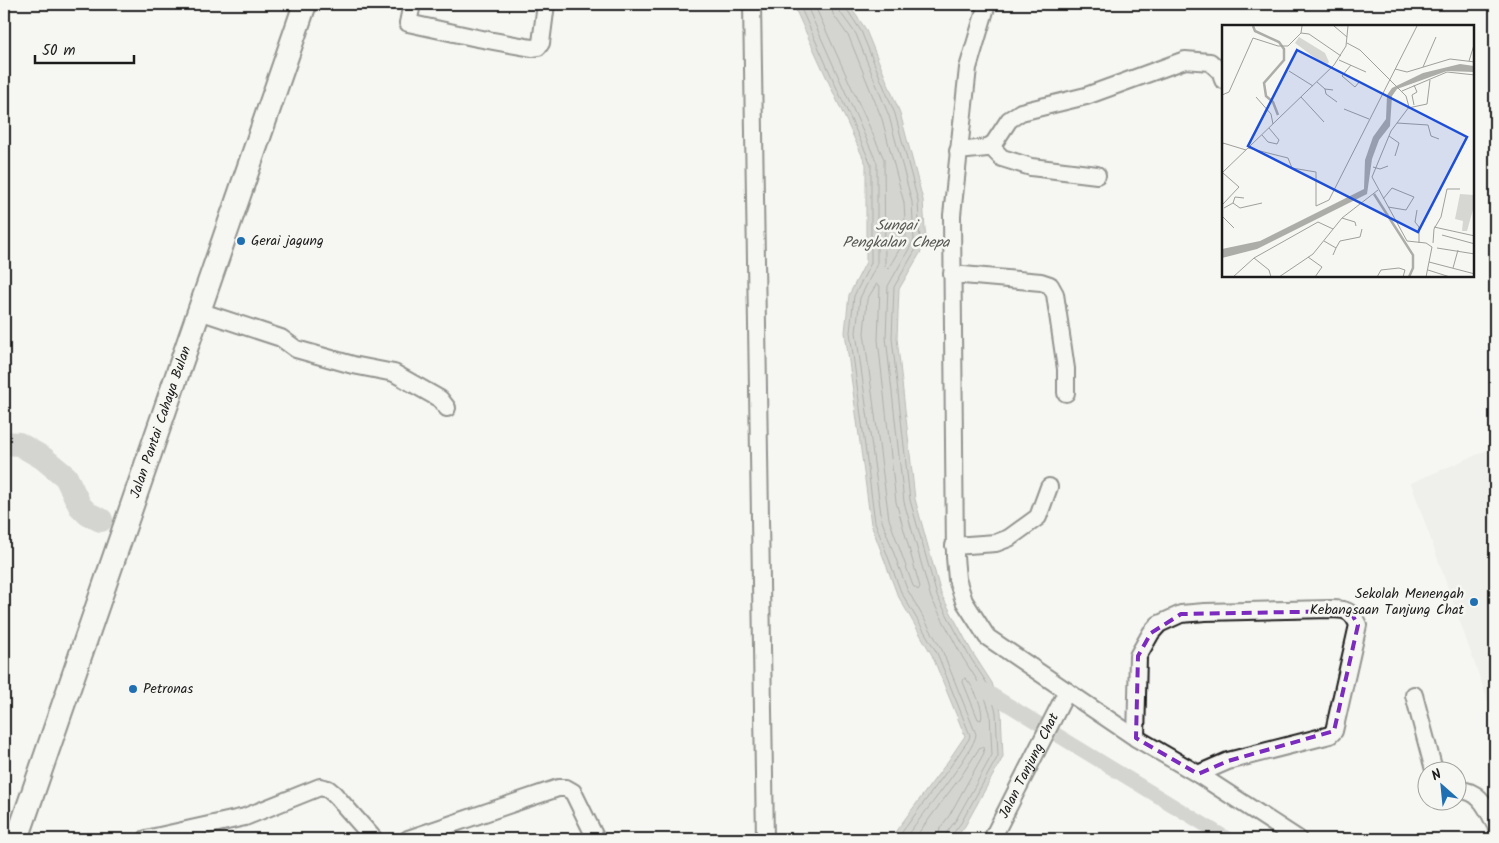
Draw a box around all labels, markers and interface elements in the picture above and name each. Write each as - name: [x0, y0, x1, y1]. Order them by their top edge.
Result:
- inset map: [1222, 25, 1474, 278]
- scale bar: [35, 32, 134, 64]
- text: 50 m: [42, 39, 76, 63]
- water label: Sungai Pengkalan Chepa: [843, 214, 950, 255]
- place label: Gerai jagung: [251, 230, 324, 252]
- marker: Gerai jagung: [235, 235, 247, 247]
- street label: Jalan Pantai Cahaya Bulan: [124, 343, 197, 501]
- place label: Sekolah Menengah Kebangsaan Tanjung Chat: [1310, 583, 1465, 621]
- marker: Sekolah Menengah Kebangsaan Tanjung Chat: [1468, 596, 1480, 608]
- place label: Petronas: [143, 678, 193, 700]
- marker: Petronas: [127, 683, 139, 695]
- street label: Jalan Tanjung Chat: [993, 709, 1065, 822]
- north arrow: [1416, 760, 1466, 810]
- text: N: [1428, 763, 1446, 787]

